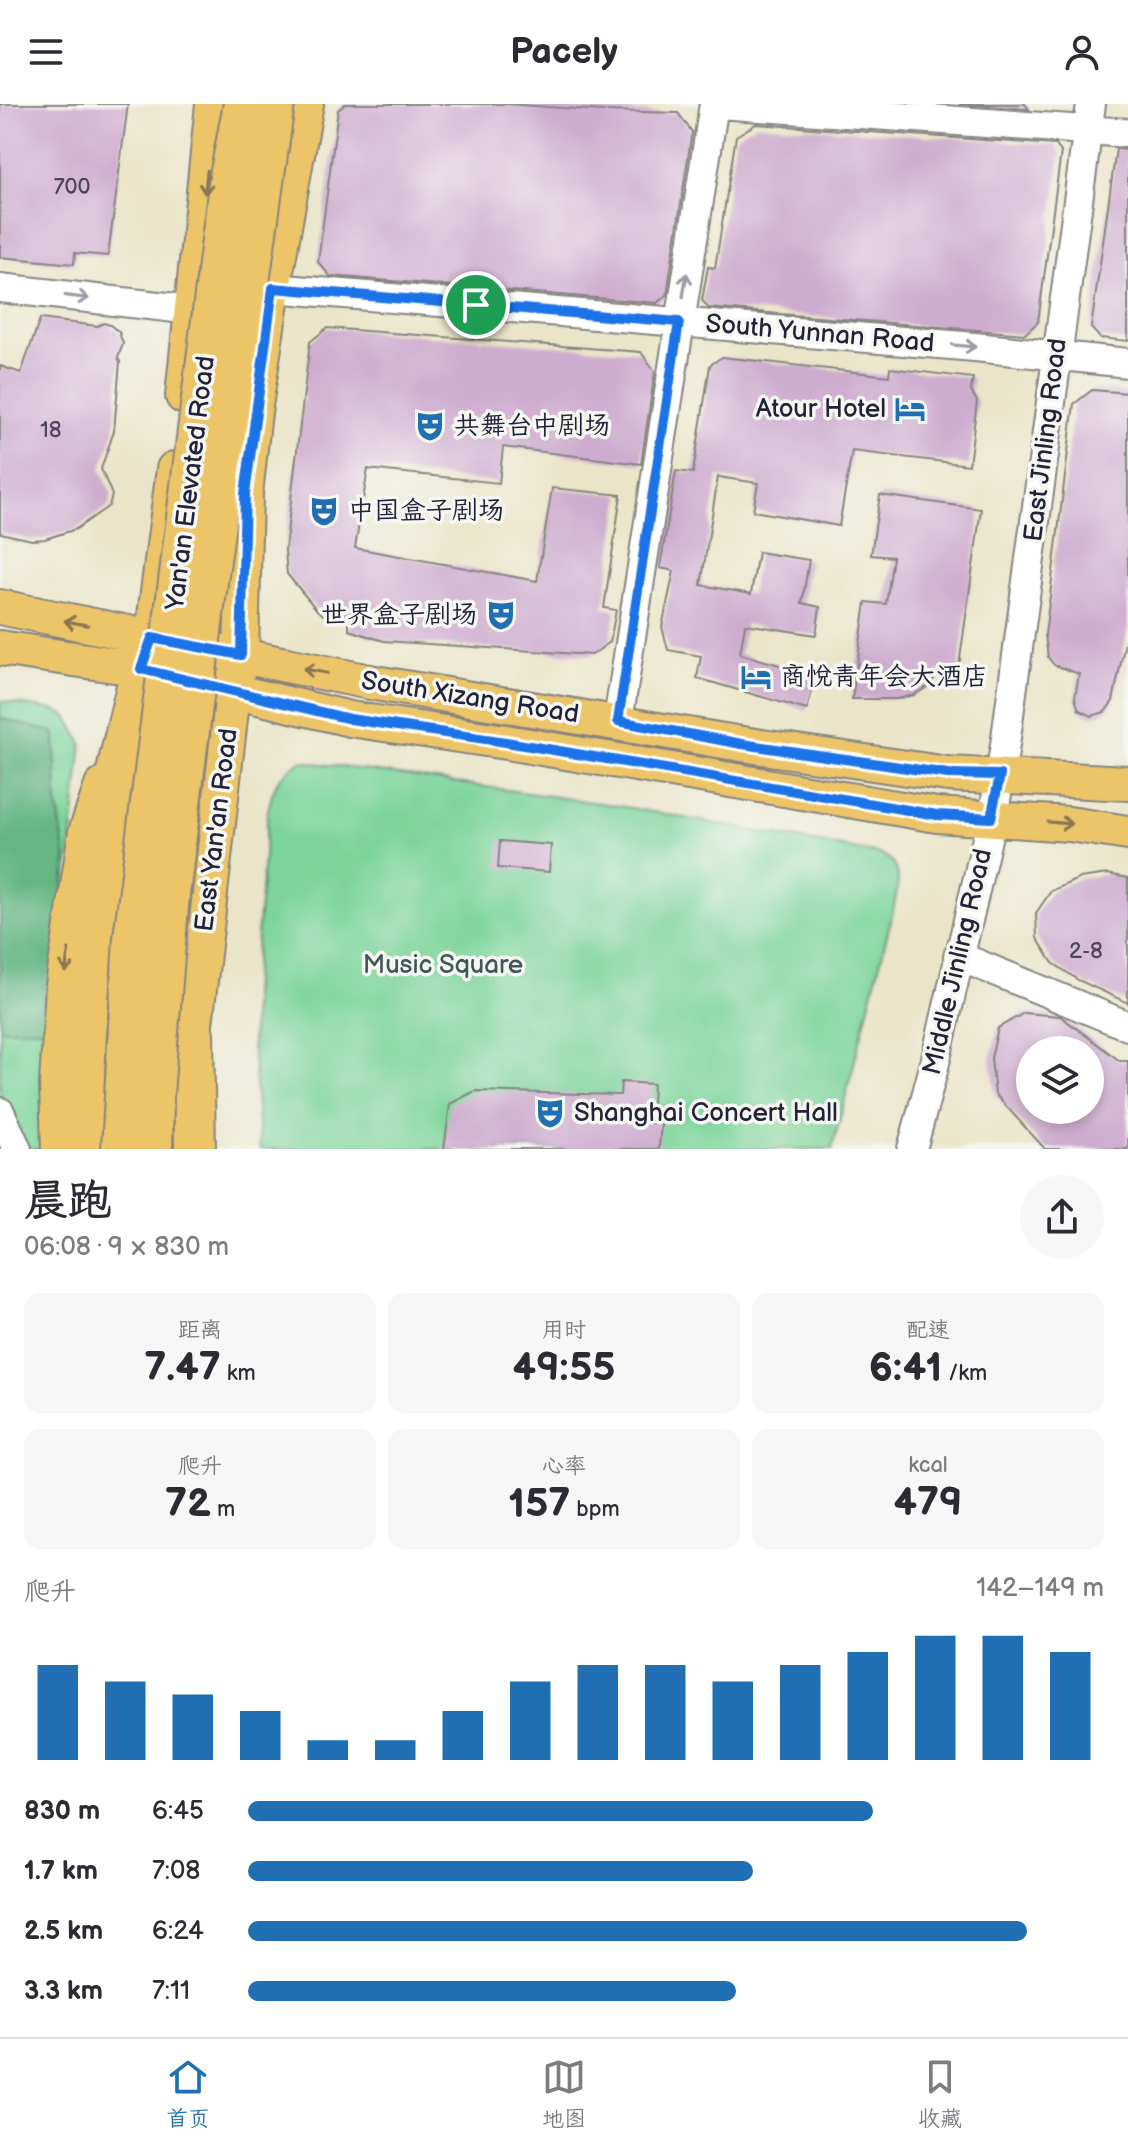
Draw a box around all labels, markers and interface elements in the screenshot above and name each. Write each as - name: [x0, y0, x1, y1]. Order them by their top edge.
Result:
- icon: menu: [24, 30, 68, 74]
- icon: person: [1060, 30, 1104, 74]
- text: Pacely: [510, 31, 618, 74]
- one-way arrow: [198, 168, 213, 195]
- house number: 700: [54, 174, 90, 201]
- pin: [442, 271, 510, 339]
- one-way arrow: [678, 272, 693, 298]
- icon: arrive: [454, 283, 498, 327]
- one-way arrow: [64, 290, 90, 305]
- street label: South Yunnan Road: [704, 309, 936, 359]
- street label: East Jinling Road: [1018, 337, 1074, 543]
- one-way arrow: [950, 339, 977, 354]
- street label: Yan'an Elevated Road: [160, 354, 222, 613]
- hotel icon: Atour Hotel: [893, 392, 927, 426]
- place label: Atour Hotel: [756, 394, 886, 425]
- theatre icon: 共舞台中剧场: [413, 409, 447, 443]
- place label: 共舞台中剧场: [454, 411, 610, 442]
- house number: 18: [40, 417, 62, 444]
- theatre icon: 中国盒子剧场: [307, 494, 341, 528]
- place label: 中国盒子剧场: [348, 496, 504, 527]
- theatre icon: 世界盒子剧场: [484, 598, 518, 632]
- place label: 世界盒子剧场: [321, 600, 477, 631]
- one-way arrow: [64, 614, 89, 629]
- hotel icon: 商悦青年会大酒店: [739, 660, 773, 694]
- place label: 商悦青年会大酒店: [780, 662, 988, 693]
- one-way arrow: [302, 663, 328, 678]
- street label: South Xizang Road: [359, 666, 581, 730]
- street label: East Yan'an Road: [189, 727, 245, 933]
- one-way arrow: [1046, 816, 1073, 831]
- street label: Middle Jinling Road: [917, 846, 999, 1078]
- house number: 2-8: [1069, 938, 1103, 965]
- one-way arrow: [59, 948, 74, 973]
- park label: Music Square: [363, 950, 523, 981]
- map controls: [1016, 1036, 1104, 1124]
- button: layers: [1016, 1036, 1104, 1124]
- theatre icon: Shanghai Concert Hall: [533, 1096, 567, 1130]
- place label: Shanghai Concert Hall: [574, 1098, 838, 1129]
- text: 晨跑: [24, 1175, 112, 1228]
- button: share: [1020, 1175, 1104, 1259]
- text: 06:08 · 9 × 830 m: [24, 1232, 229, 1263]
- text: 距离: [178, 1317, 222, 1344]
- text: 用时: [542, 1317, 586, 1344]
- text: 配速: [906, 1317, 950, 1344]
- text: 7.47: [144, 1344, 221, 1392]
- text: 49:55: [513, 1344, 615, 1392]
- text: 6:41: [869, 1344, 942, 1392]
- text: km: [221, 1360, 256, 1387]
- text: /km: [942, 1360, 987, 1387]
- text: kcal: [908, 1452, 948, 1479]
- text: 爬升: [178, 1453, 222, 1480]
- text: 心率: [542, 1453, 586, 1480]
- text: 479: [893, 1479, 963, 1527]
- text: 72: [165, 1480, 211, 1528]
- text: 157: [508, 1480, 570, 1528]
- text: m: [211, 1496, 235, 1523]
- text: bpm: [570, 1496, 620, 1523]
- text: 142–149 m: [976, 1573, 1104, 1604]
- text: 爬升: [24, 1577, 76, 1608]
- text: 830 m: [24, 1796, 100, 1827]
- text: 6:45: [152, 1796, 204, 1827]
- text: 1.7 km: [24, 1856, 98, 1887]
- text: 7:08: [152, 1856, 200, 1887]
- text: 2.5 km: [24, 1916, 103, 1947]
- text: 6:24: [152, 1916, 204, 1947]
- text: 3.3 km: [24, 1976, 103, 2007]
- text: 7:11: [152, 1976, 190, 2007]
- tab: 首页: [166, 2055, 210, 2133]
- tab: 地图: [542, 2055, 586, 2133]
- tab: 收藏: [918, 2055, 962, 2133]

